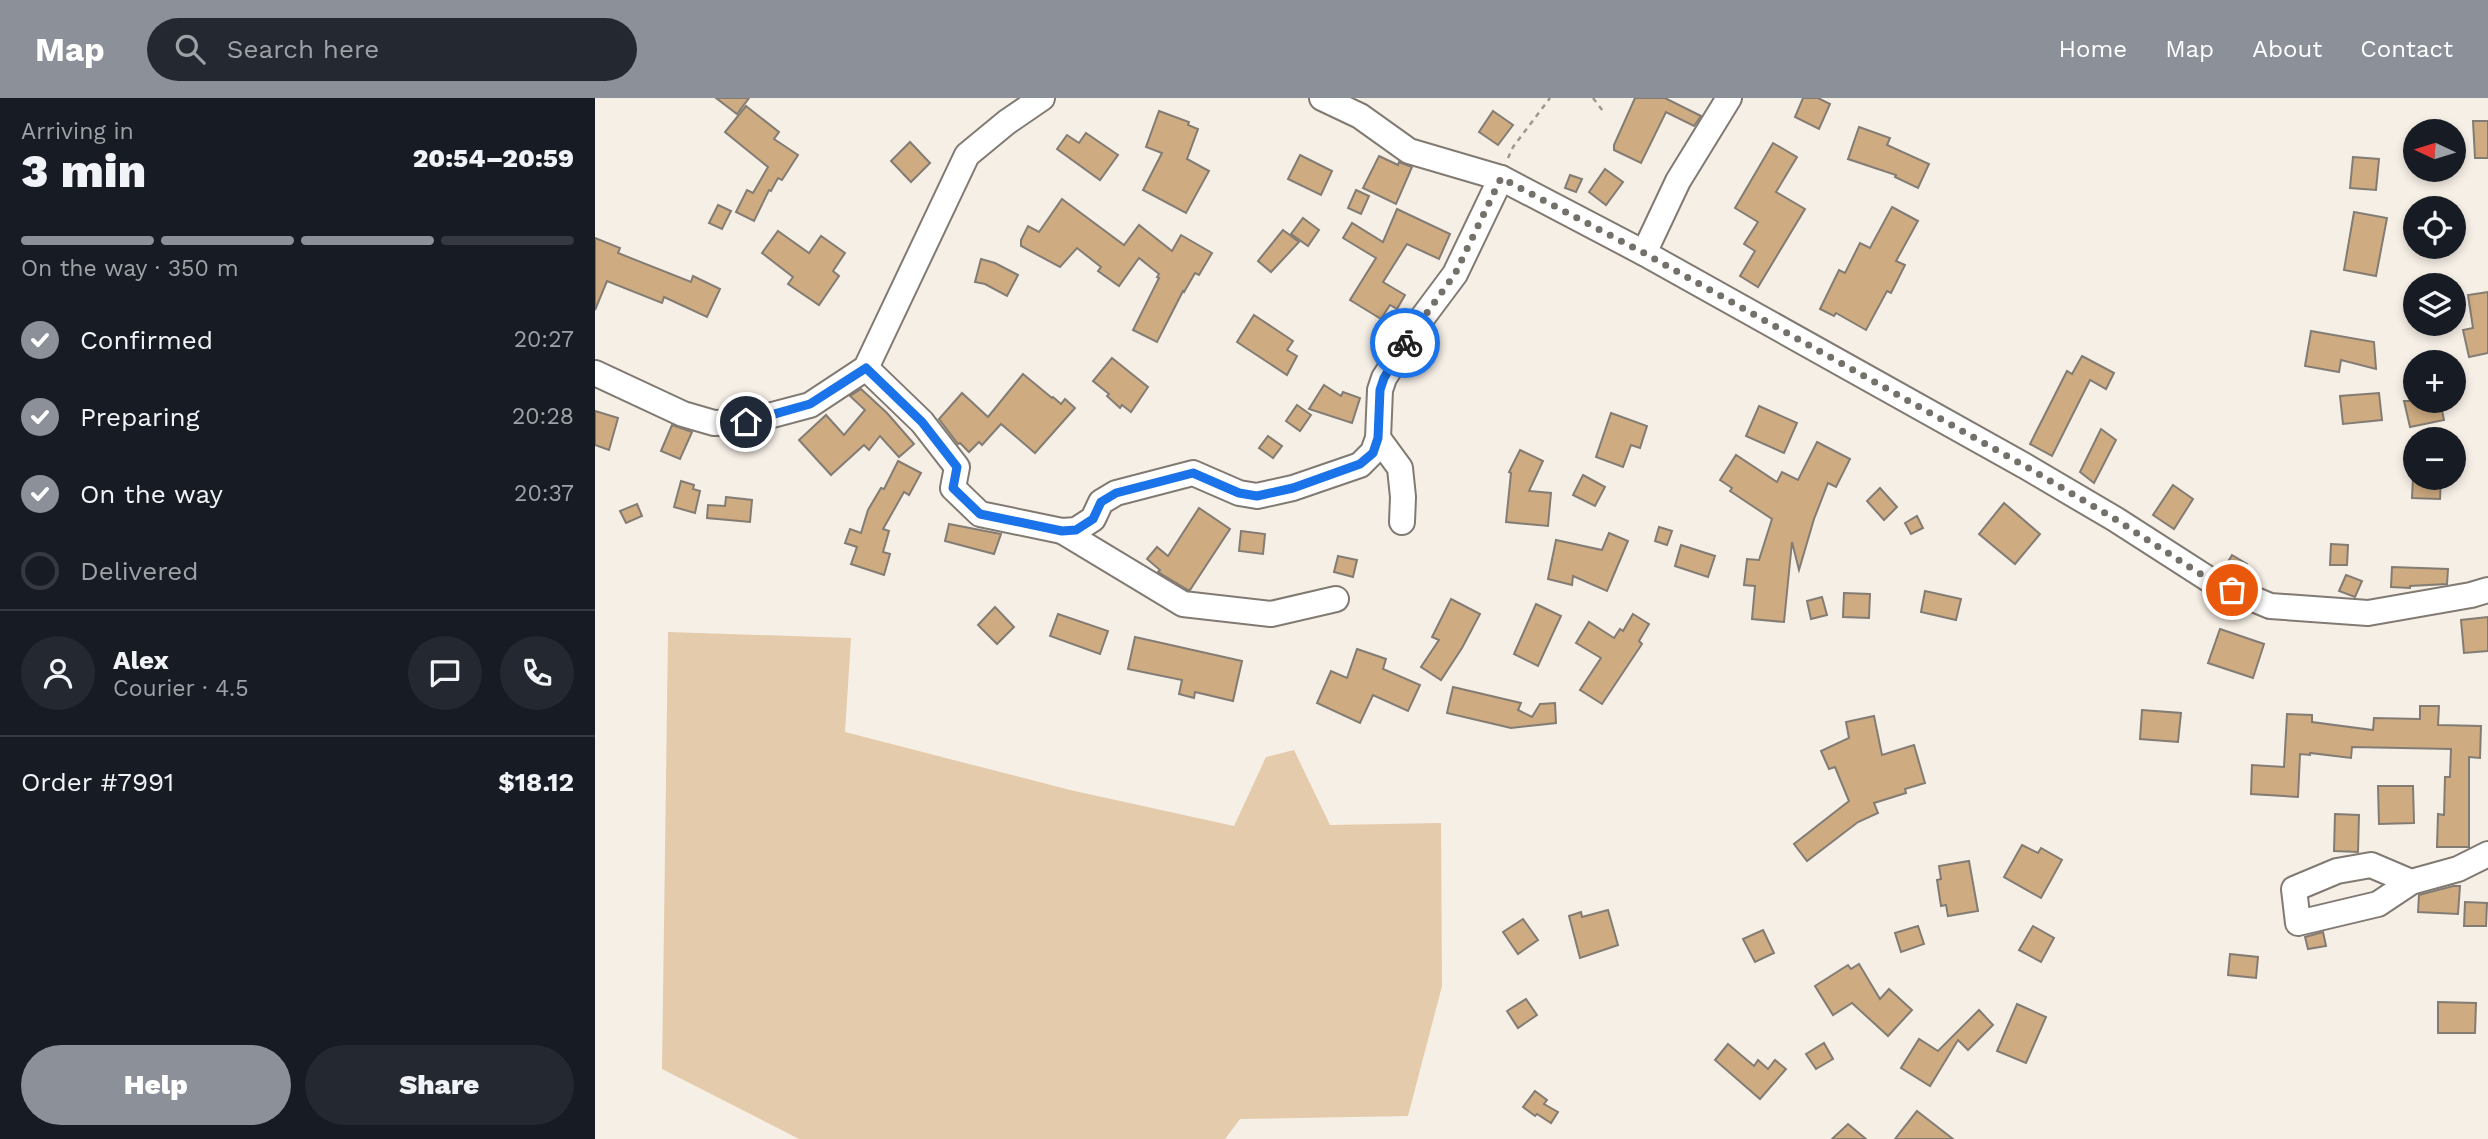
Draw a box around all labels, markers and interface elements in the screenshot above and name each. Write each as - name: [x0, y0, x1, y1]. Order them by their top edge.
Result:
- search box: [147, 18, 637, 81]
- text: Map: [35, 30, 105, 69]
- icon: search: [171, 30, 209, 68]
- text: Search here: [227, 34, 379, 64]
- text: Home: [2059, 35, 2127, 63]
- text: Map: [2165, 35, 2214, 63]
- text: About: [2252, 35, 2322, 63]
- text: Contact: [2360, 35, 2453, 63]
- text: Arriving in: [21, 118, 134, 145]
- north arrow: [2403, 119, 2466, 182]
- map controls: [2403, 119, 2466, 490]
- text: 20:54–20:59: [413, 143, 574, 173]
- text: 3 min: [21, 144, 146, 198]
- button: locate: [2403, 196, 2466, 259]
- text: On the way · 350 m: [21, 255, 239, 282]
- button: layers: [2403, 273, 2466, 336]
- courier: [1370, 308, 1440, 378]
- icon: check: [21, 321, 59, 359]
- icon: bike: [1386, 324, 1424, 362]
- text: Confirmed: [80, 325, 213, 355]
- text: 20:27: [514, 326, 574, 353]
- button: +: [2403, 350, 2466, 413]
- pin: [716, 392, 776, 452]
- icon: check: [21, 398, 59, 436]
- text: Preparing: [80, 402, 200, 432]
- text: 20:28: [512, 403, 574, 430]
- icon: home: [727, 403, 765, 441]
- button: −: [2403, 427, 2466, 490]
- icon: check: [21, 475, 59, 513]
- text: On the way: [80, 479, 223, 509]
- text: 20:37: [514, 480, 574, 507]
- text: Delivered: [80, 556, 199, 586]
- pin: [2202, 560, 2262, 620]
- icon: bag: [2213, 571, 2251, 609]
- button: person: [21, 636, 95, 710]
- button: chat: [408, 636, 482, 710]
- button: phone: [500, 636, 574, 710]
- text: Alex: [113, 645, 169, 675]
- text: Courier · 4.5: [113, 675, 249, 702]
- text: Order #7991: [21, 767, 174, 797]
- text: $18.12: [498, 767, 574, 797]
- button: Help: [21, 1045, 291, 1125]
- button: Share: [305, 1045, 574, 1125]

